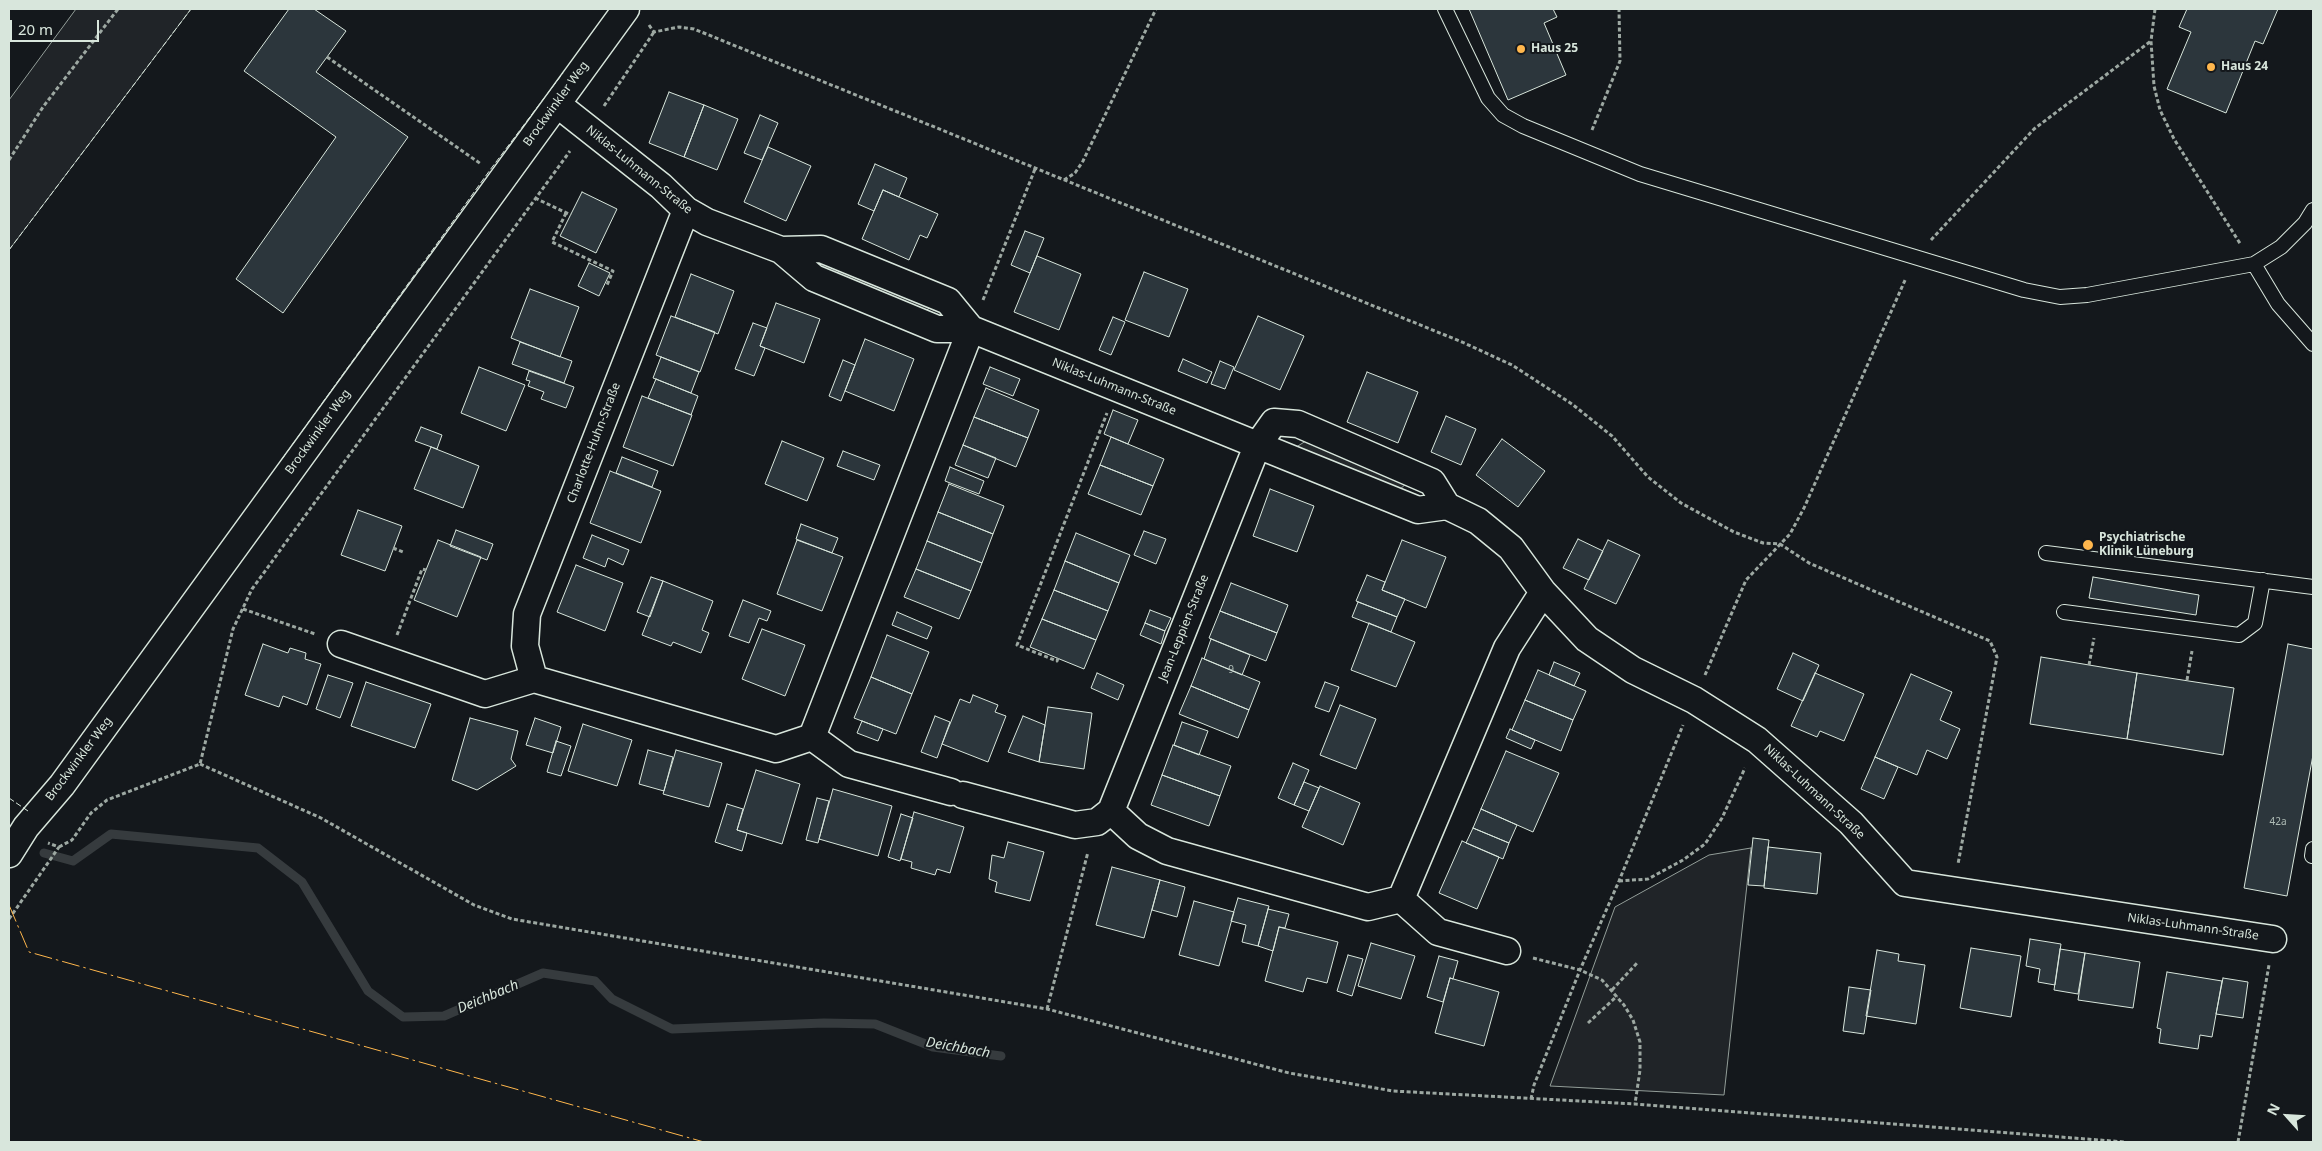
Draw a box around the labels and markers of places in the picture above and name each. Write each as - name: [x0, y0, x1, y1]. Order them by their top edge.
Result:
- place label: Haus 25: [1531, 42, 1578, 56]
- marker: Haus 25: [1515, 43, 1527, 55]
- place label: Haus 24: [2221, 60, 2268, 74]
- marker: Haus 24: [2205, 61, 2217, 73]
- place label: Psychiatrische Klinik Lüneburg: [2099, 531, 2194, 559]
- marker: Psychiatrische Klinik Lüneburg: [2081, 538, 2095, 552]

